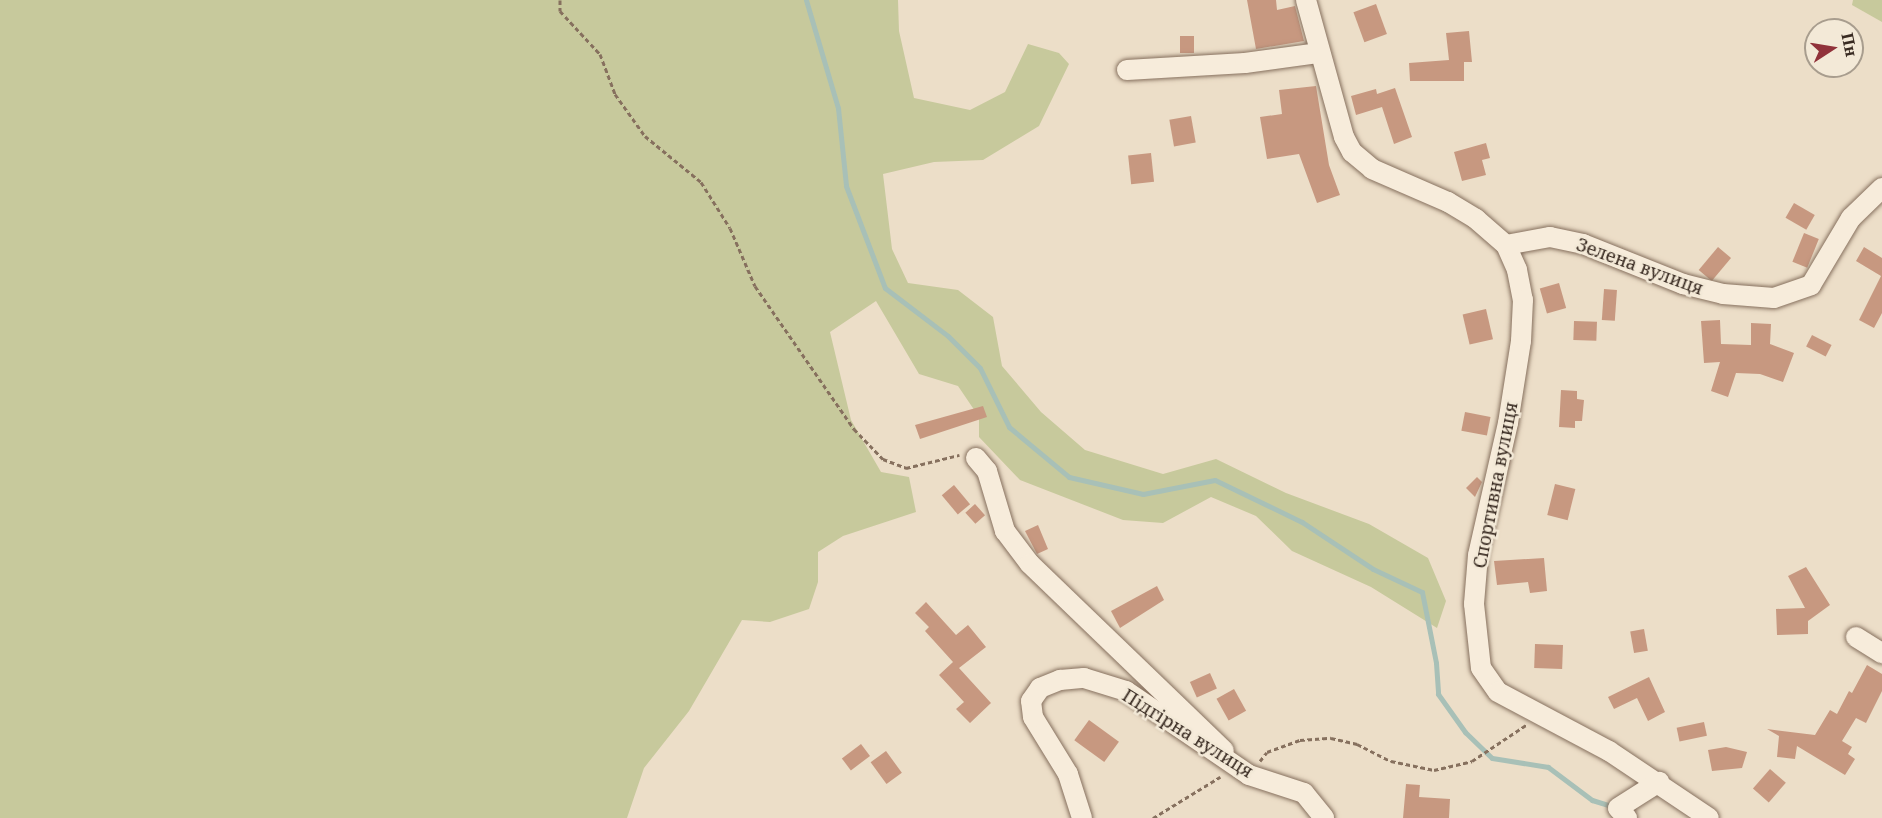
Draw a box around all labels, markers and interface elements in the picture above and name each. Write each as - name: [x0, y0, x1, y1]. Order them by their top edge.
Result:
- north arrow: [1804, 18, 1864, 78]
- text: Пн: [1836, 31, 1863, 59]
- street label: Зелена вулиця: [1574, 233, 1706, 299]
- street label: Спортивна вулиця: [1468, 400, 1522, 570]
- street label: Підгірна вулиця: [1119, 684, 1257, 782]

